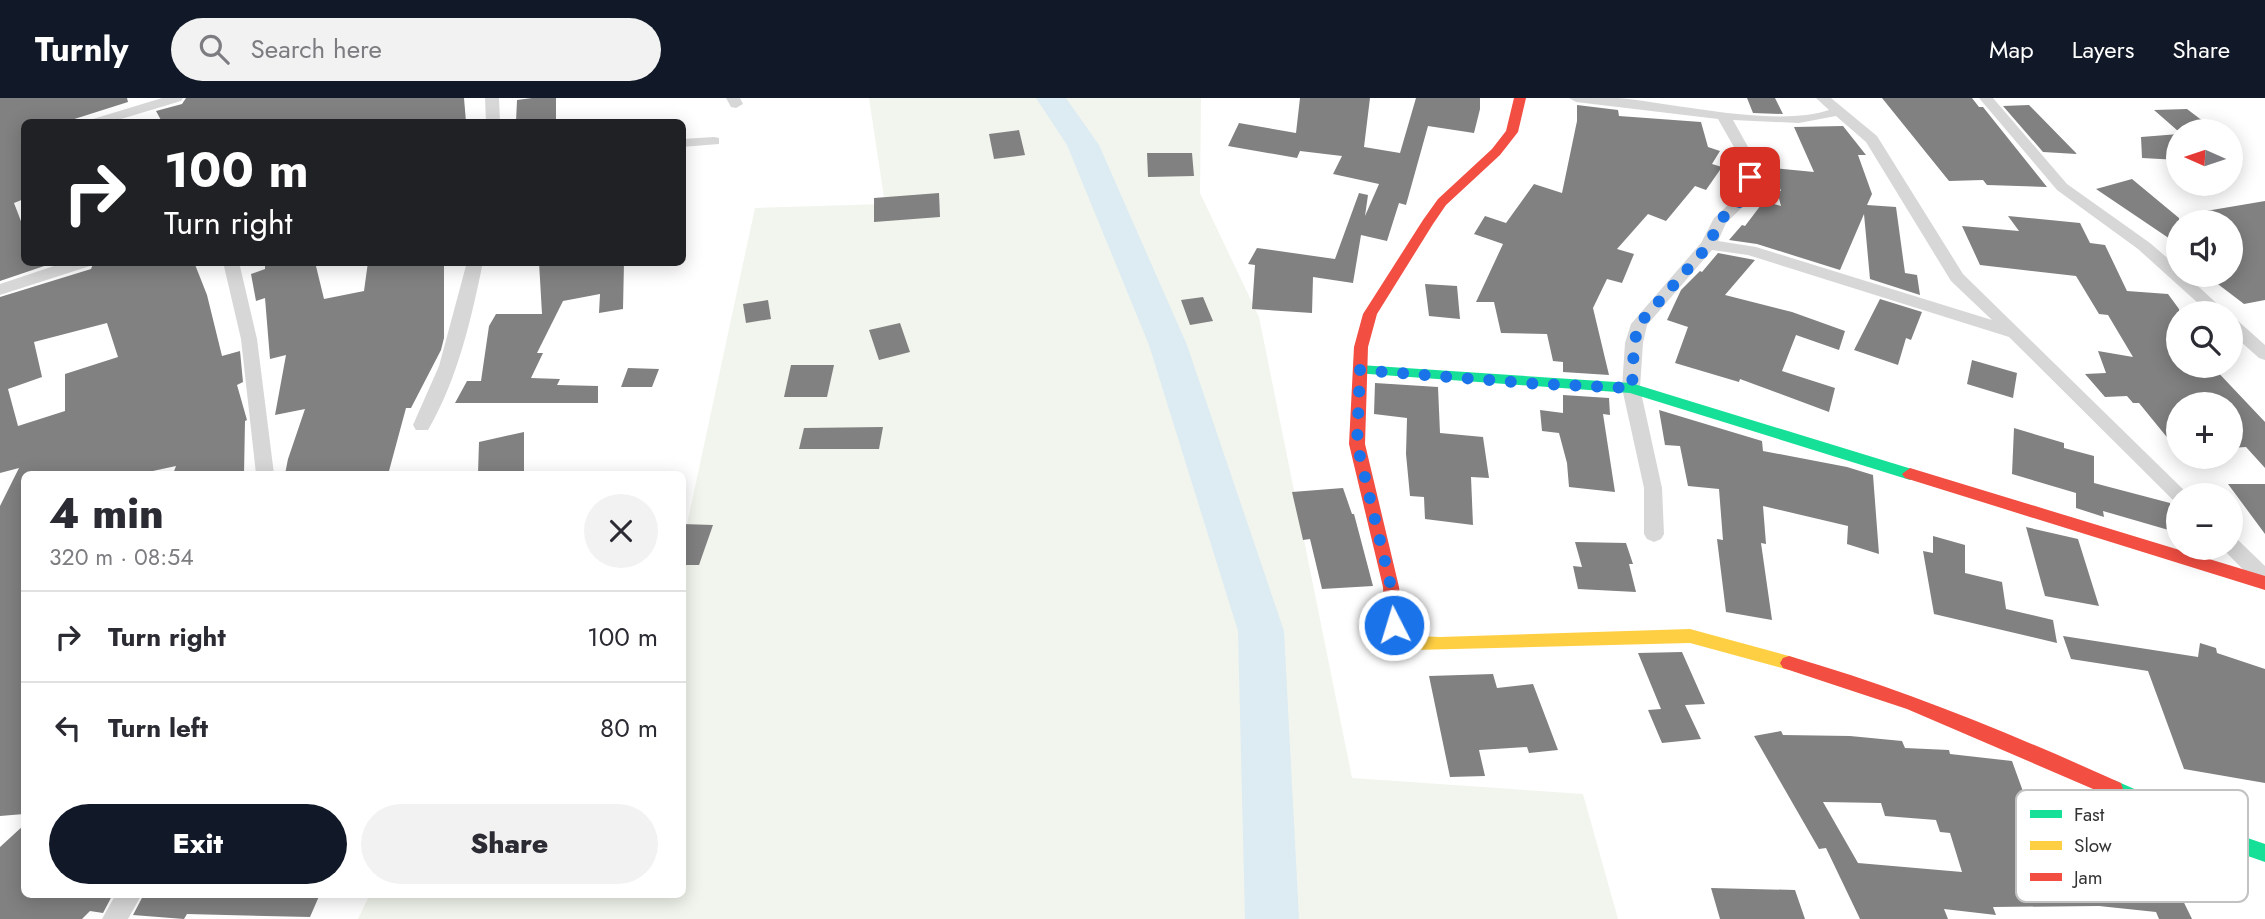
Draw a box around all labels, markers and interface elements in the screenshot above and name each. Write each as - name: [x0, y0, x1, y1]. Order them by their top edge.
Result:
- search box: [171, 18, 661, 81]
- text: Turnly: [35, 26, 129, 73]
- icon: search: [195, 30, 233, 68]
- text: Search here: [251, 30, 382, 68]
- text: Map: [1989, 32, 2034, 67]
- text: Layers: [2072, 32, 2134, 67]
- text: Share: [2172, 32, 2230, 67]
- north arrow: [2166, 119, 2244, 196]
- map controls: [2166, 119, 2243, 560]
- text: 100 m: [164, 135, 309, 205]
- icon: right: [49, 147, 140, 238]
- pin: [1720, 147, 1780, 207]
- icon: arrive: [1731, 158, 1769, 196]
- text: Turn right: [164, 200, 293, 246]
- button: sound: [2166, 210, 2243, 287]
- button: search: [2166, 301, 2243, 378]
- button: +: [2166, 392, 2243, 469]
- text: 4 min: [49, 483, 164, 544]
- button: −: [2166, 483, 2243, 560]
- button: close: [584, 494, 658, 568]
- text: 320 m · 08:54: [49, 540, 194, 574]
- position arrow: [1357, 588, 1431, 662]
- icon: right: [49, 618, 87, 656]
- text: Turn right: [108, 618, 226, 656]
- text: 100 m: [587, 618, 658, 656]
- icon: left: [49, 709, 87, 747]
- text: Turn left: [108, 709, 208, 747]
- text: 80 m: [600, 709, 658, 747]
- legend: [2016, 790, 2248, 902]
- text: Fast: [2074, 801, 2105, 828]
- button: Exit: [49, 804, 347, 884]
- button: Share: [361, 804, 658, 884]
- text: Slow: [2074, 832, 2112, 859]
- text: Jam: [2071, 864, 2103, 891]

